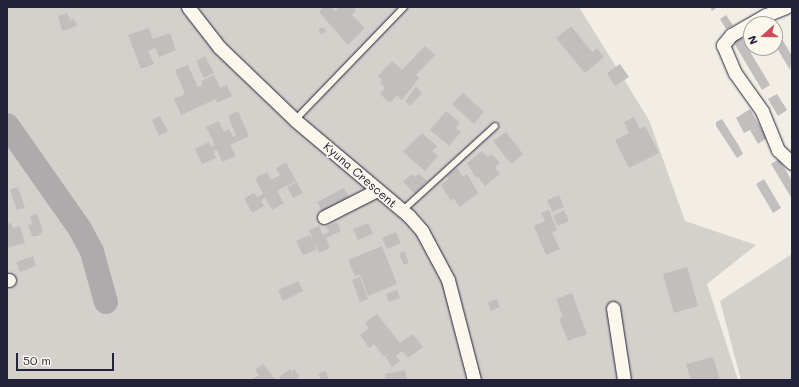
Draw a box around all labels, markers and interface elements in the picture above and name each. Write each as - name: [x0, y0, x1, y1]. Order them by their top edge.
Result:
- north arrow: [743, 16, 783, 56]
- text: N: [744, 34, 761, 47]
- street label: Kyuna Crescent: [320, 139, 400, 211]
- scale bar: [18, 345, 116, 371]
- text: 50 m: [23, 352, 51, 368]

